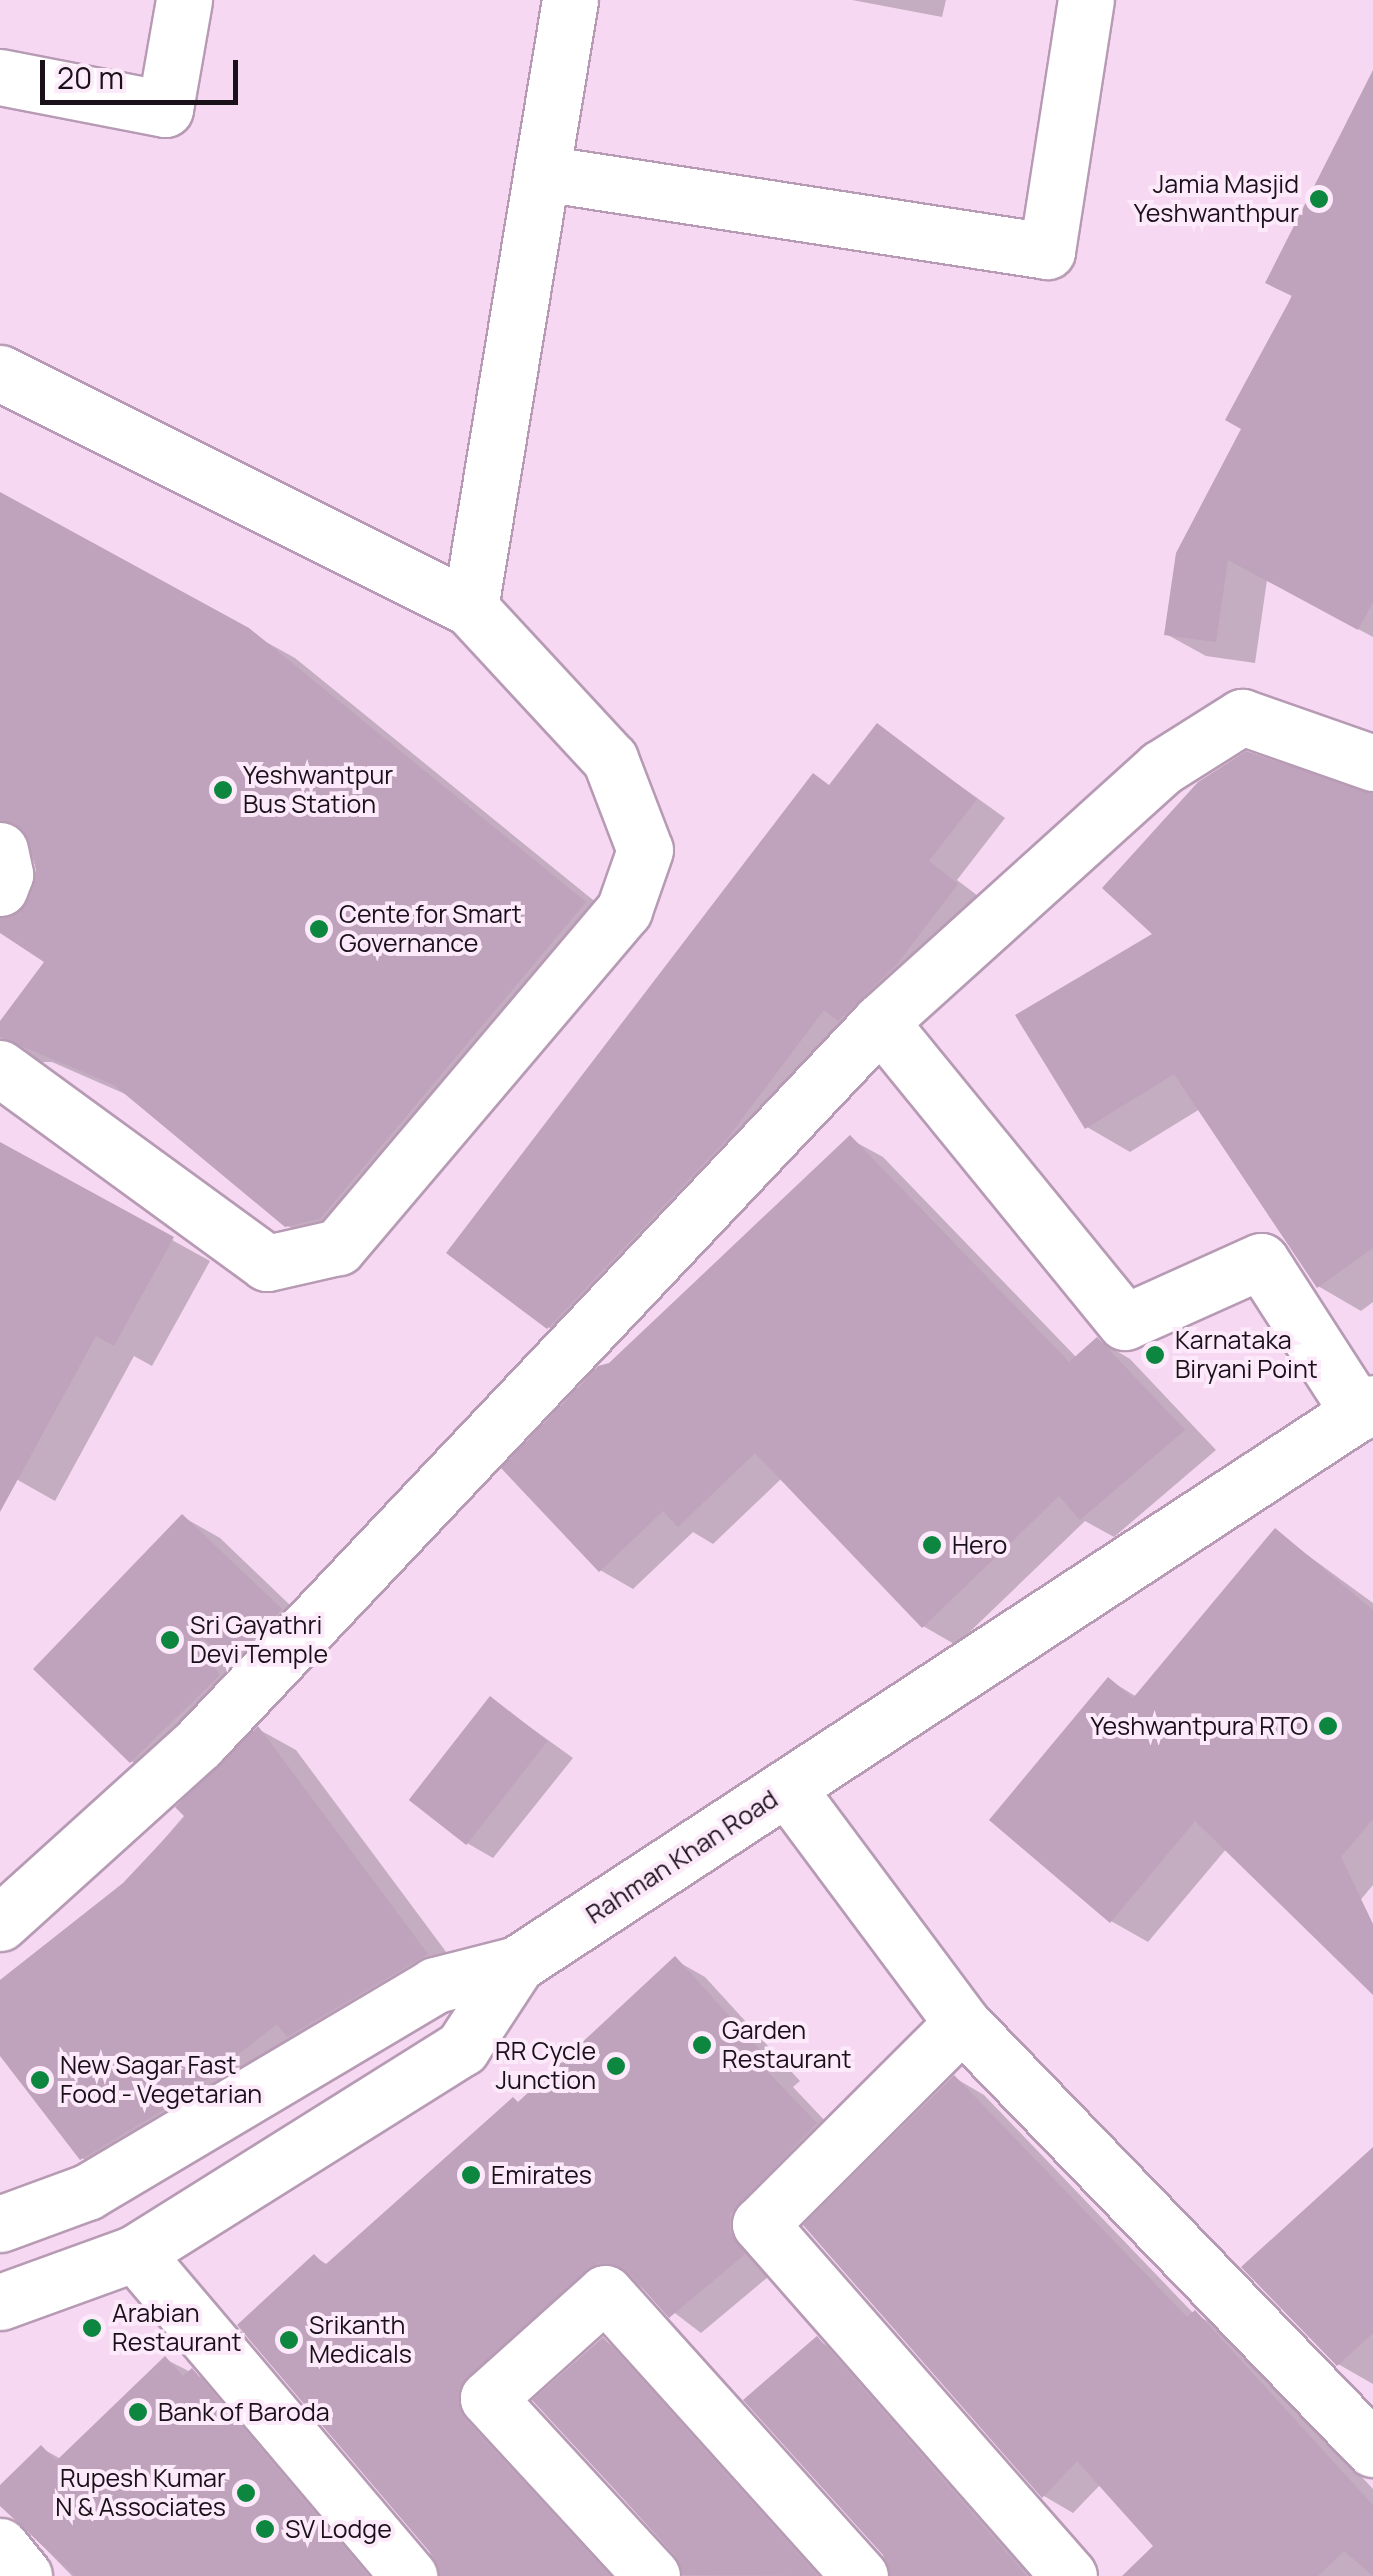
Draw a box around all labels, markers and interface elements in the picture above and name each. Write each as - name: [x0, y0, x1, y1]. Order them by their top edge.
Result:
- scale bar: [45, 40, 242, 102]
- text: 20 m: [57, 57, 124, 98]
- place label: Jamia Masjid Yeshwanthpur: [1134, 170, 1299, 229]
- marker: Jamia Masjid Yeshwanthpur: [1308, 188, 1330, 210]
- place label: Yeshwantpur Bus Station: [243, 761, 393, 820]
- marker: Yeshwantpur Bus Station: [212, 779, 234, 801]
- place label: Cente for Smart Governance: [339, 900, 522, 959]
- marker: Cente for Smart Governance: [308, 918, 330, 940]
- place label: Karnataka Biryani Point: [1175, 1326, 1318, 1385]
- marker: Karnataka Biryani Point: [1144, 1344, 1166, 1366]
- place label: Hero: [952, 1530, 1007, 1560]
- marker: Hero: [921, 1534, 943, 1556]
- place label: Sri Gayathri Devi Temple: [190, 1611, 328, 1670]
- marker: Sri Gayathri Devi Temple: [159, 1629, 181, 1651]
- place label: Yeshwantpura RTO: [1091, 1711, 1308, 1741]
- marker: Yeshwantpura RTO: [1317, 1715, 1339, 1737]
- street label: Rahman Khan Road: [581, 1784, 783, 1930]
- place label: Garden Restaurant: [722, 2016, 852, 2075]
- marker: Garden Restaurant: [691, 2034, 713, 2056]
- place label: RR Cycle Junction: [495, 2037, 596, 2096]
- place label: New Sagar Fast Food - Vegetarian: [60, 2051, 262, 2110]
- marker: RR Cycle Junction: [605, 2055, 627, 2077]
- marker: New Sagar Fast Food - Vegetarian: [29, 2069, 51, 2091]
- place label: Emirates: [491, 2160, 592, 2190]
- marker: Emirates: [460, 2164, 482, 2186]
- place label: Arabian Restaurant: [112, 2299, 242, 2358]
- place label: Srikanth Medicals: [309, 2311, 412, 2370]
- marker: Arabian Restaurant: [81, 2317, 103, 2339]
- marker: Srikanth Medicals: [278, 2329, 300, 2351]
- place label: Bank of Baroda: [158, 2397, 330, 2427]
- marker: Bank of Baroda: [127, 2401, 149, 2423]
- place label: Rupesh Kumar N & Associates: [55, 2464, 226, 2523]
- marker: Rupesh Kumar N & Associates: [235, 2482, 257, 2504]
- place label: SV Lodge: [285, 2514, 392, 2544]
- marker: SV Lodge: [254, 2518, 276, 2540]

